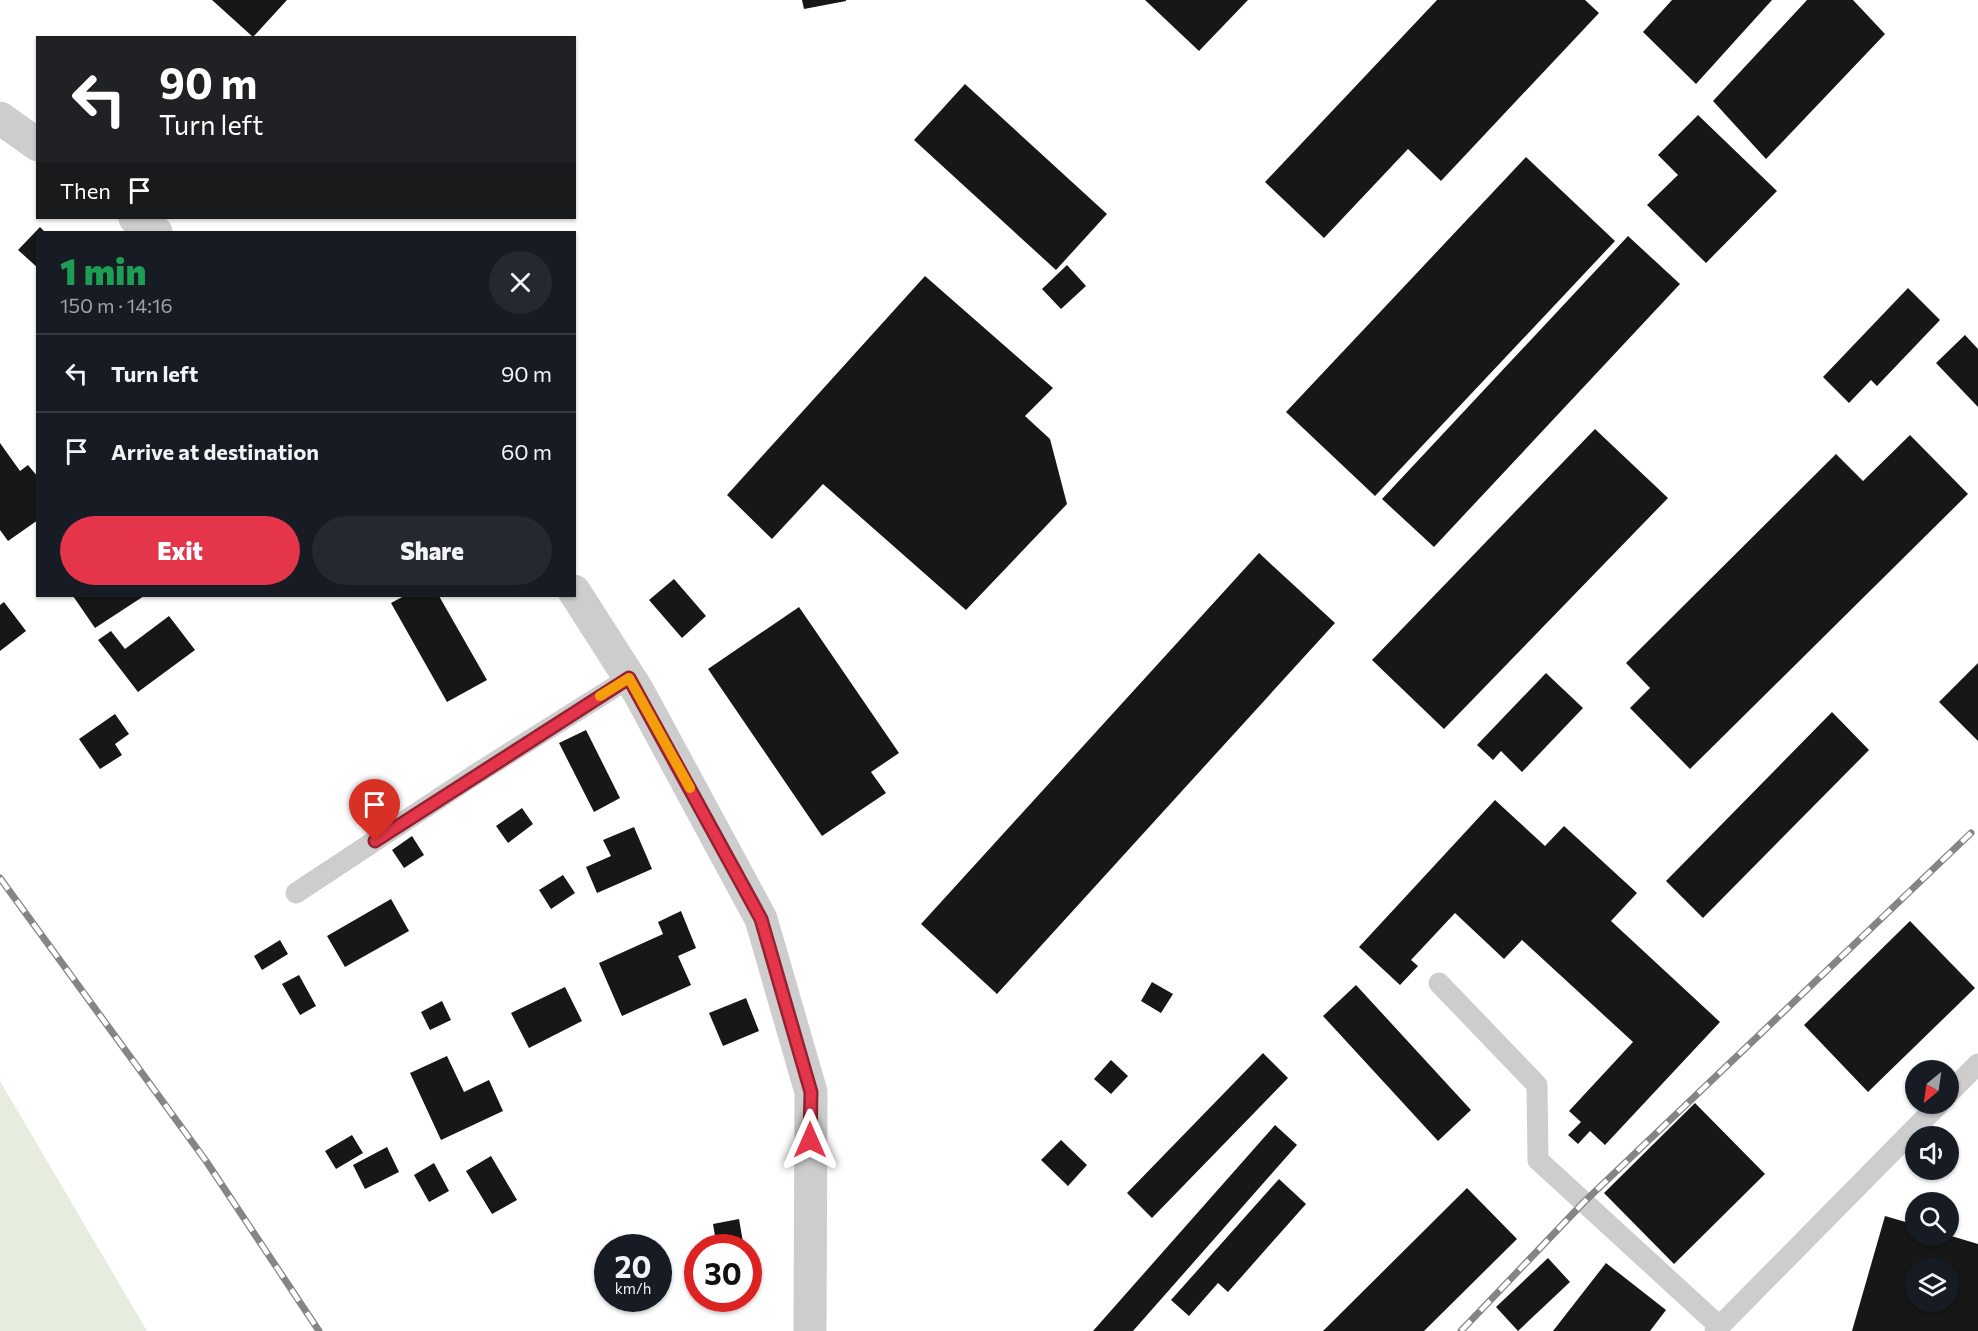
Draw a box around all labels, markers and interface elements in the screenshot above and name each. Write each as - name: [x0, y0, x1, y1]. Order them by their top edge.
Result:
- text: 90 m: [159, 56, 258, 108]
- icon: left: [60, 60, 138, 138]
- text: Turn left: [159, 108, 263, 141]
- icon: arrive: [123, 174, 156, 207]
- text: Then: [60, 177, 111, 204]
- text: 1 min: [60, 248, 146, 292]
- button: close: [489, 251, 552, 314]
- text: 150 m · 14:16: [60, 293, 173, 317]
- icon: left: [60, 357, 93, 390]
- text: Turn left: [111, 360, 198, 387]
- text: 90 m: [501, 360, 552, 387]
- icon: arrive: [60, 435, 93, 468]
- text: Arrive at destination: [111, 438, 319, 465]
- text: 60 m: [501, 438, 552, 465]
- button: Exit: [60, 516, 300, 585]
- button: Share: [312, 516, 552, 585]
- pin: [349, 779, 400, 841]
- icon: arrive: [358, 788, 391, 821]
- north arrow: [1905, 1060, 1959, 1114]
- map controls: [1905, 1060, 1959, 1312]
- position arrow: [778, 1108, 842, 1172]
- button: sound: [1905, 1126, 1959, 1180]
- button: search: [1905, 1192, 1959, 1246]
- speed limit sign: 30: [684, 1234, 762, 1312]
- text: 20: [615, 1247, 651, 1284]
- button: layers: [1905, 1258, 1959, 1312]
- text: km/h: [615, 1279, 651, 1297]

